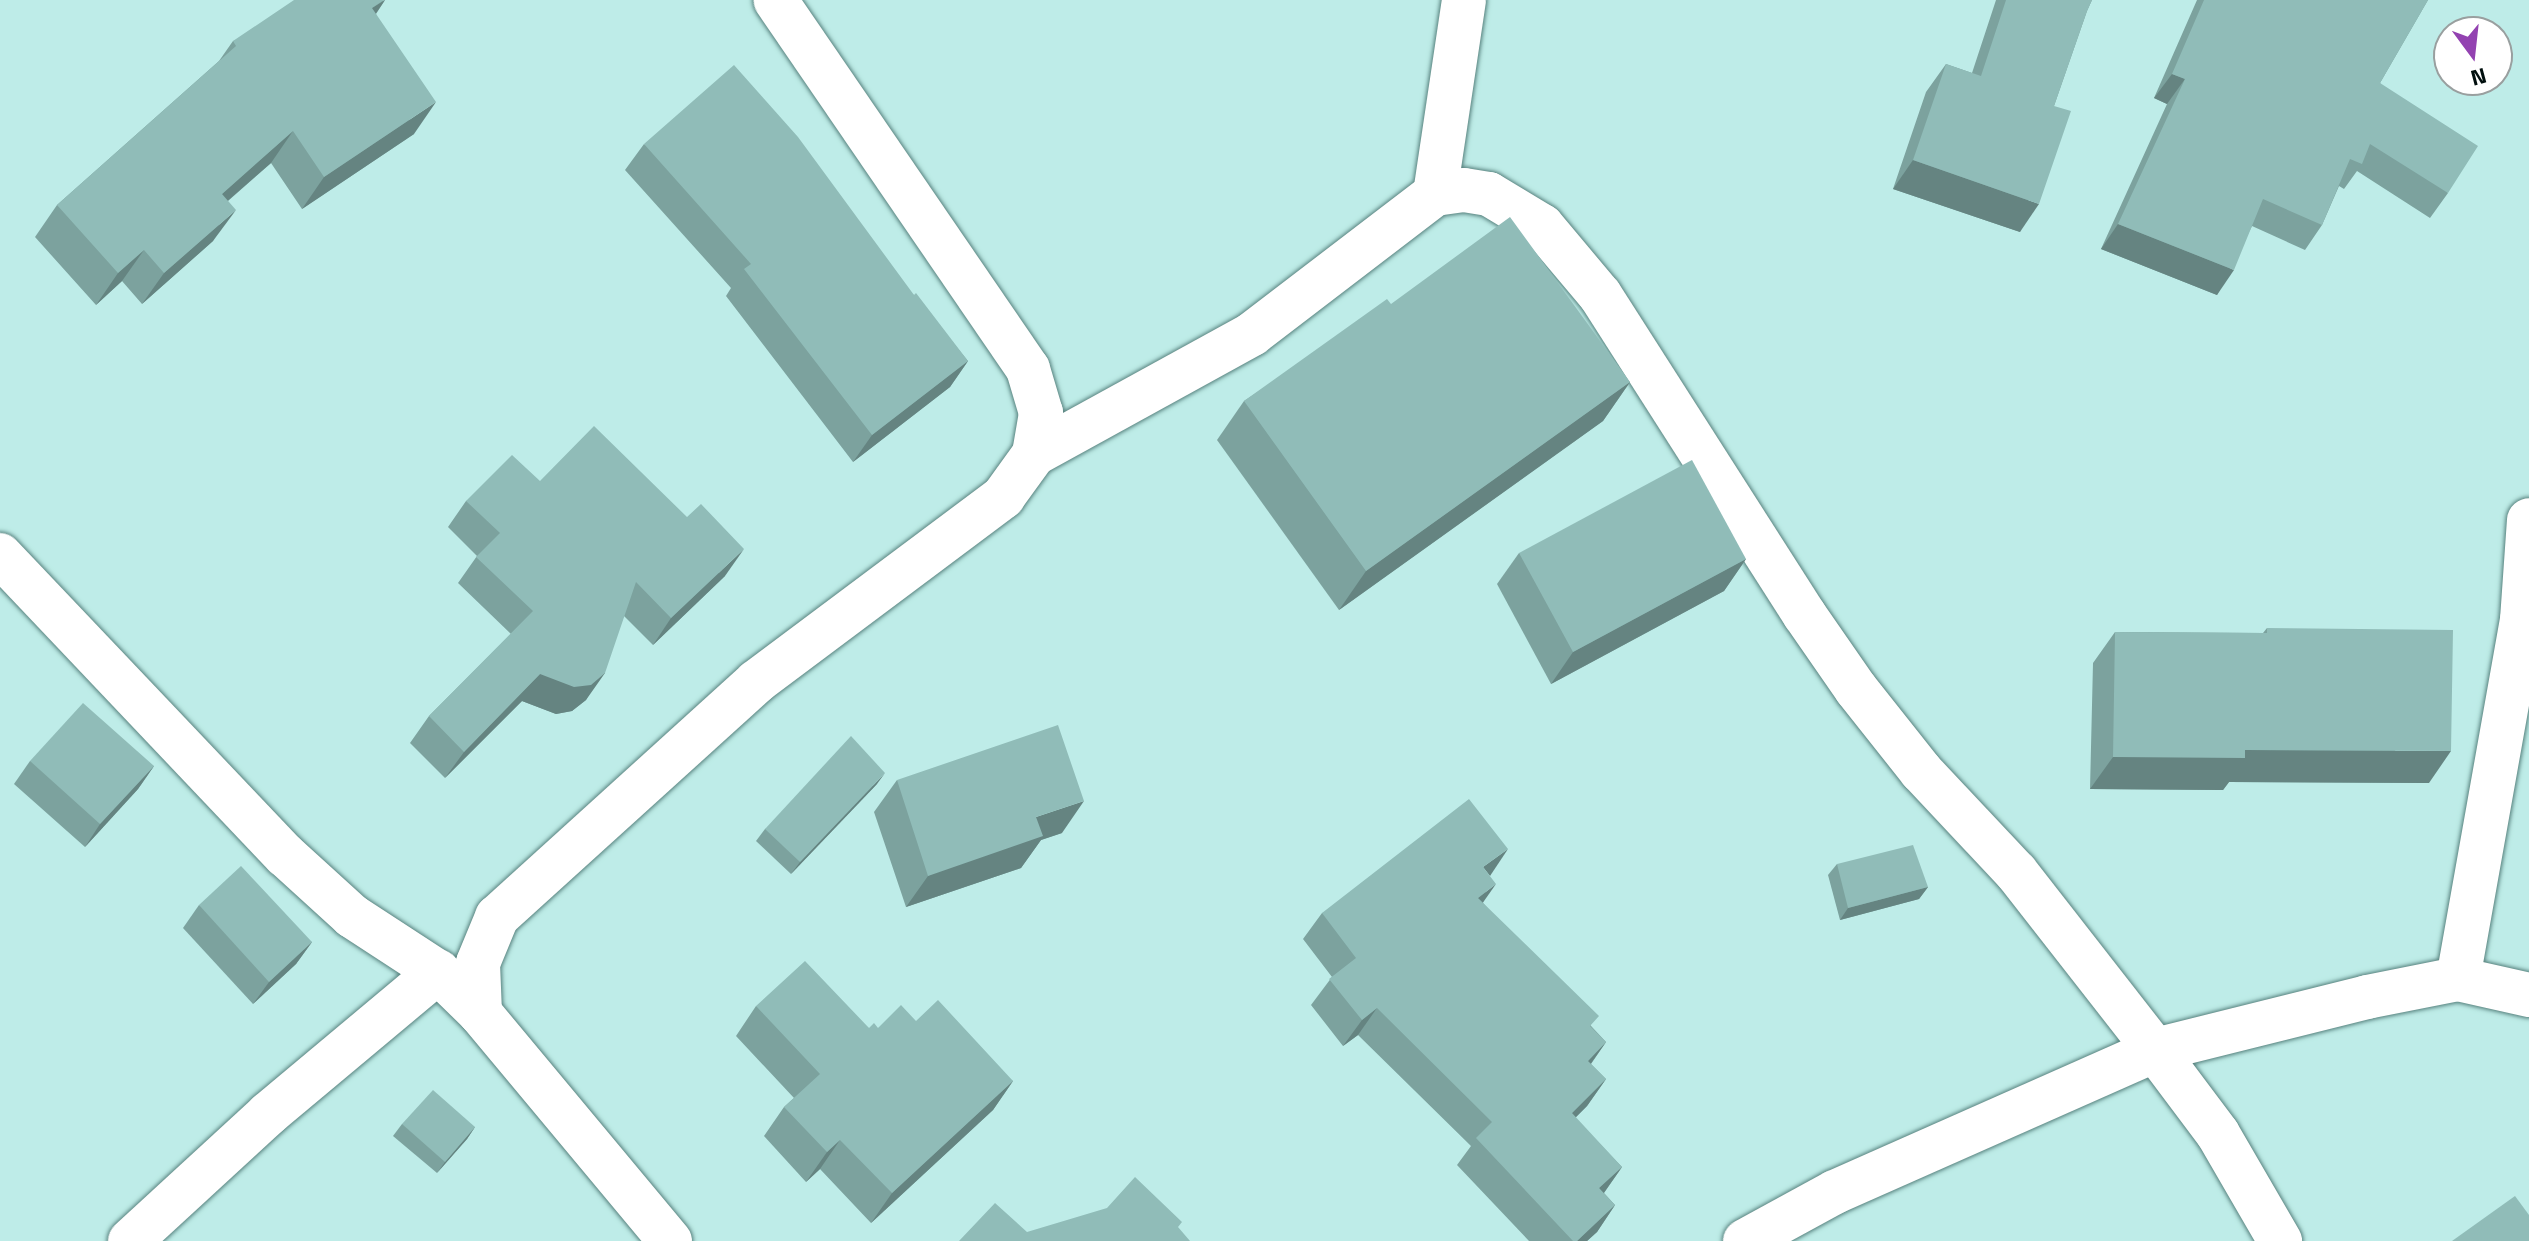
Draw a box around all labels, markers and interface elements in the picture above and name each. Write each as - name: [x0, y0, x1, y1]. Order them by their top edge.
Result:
- north arrow: [2433, 16, 2513, 96]
- text: N: [2467, 59, 2490, 96]

